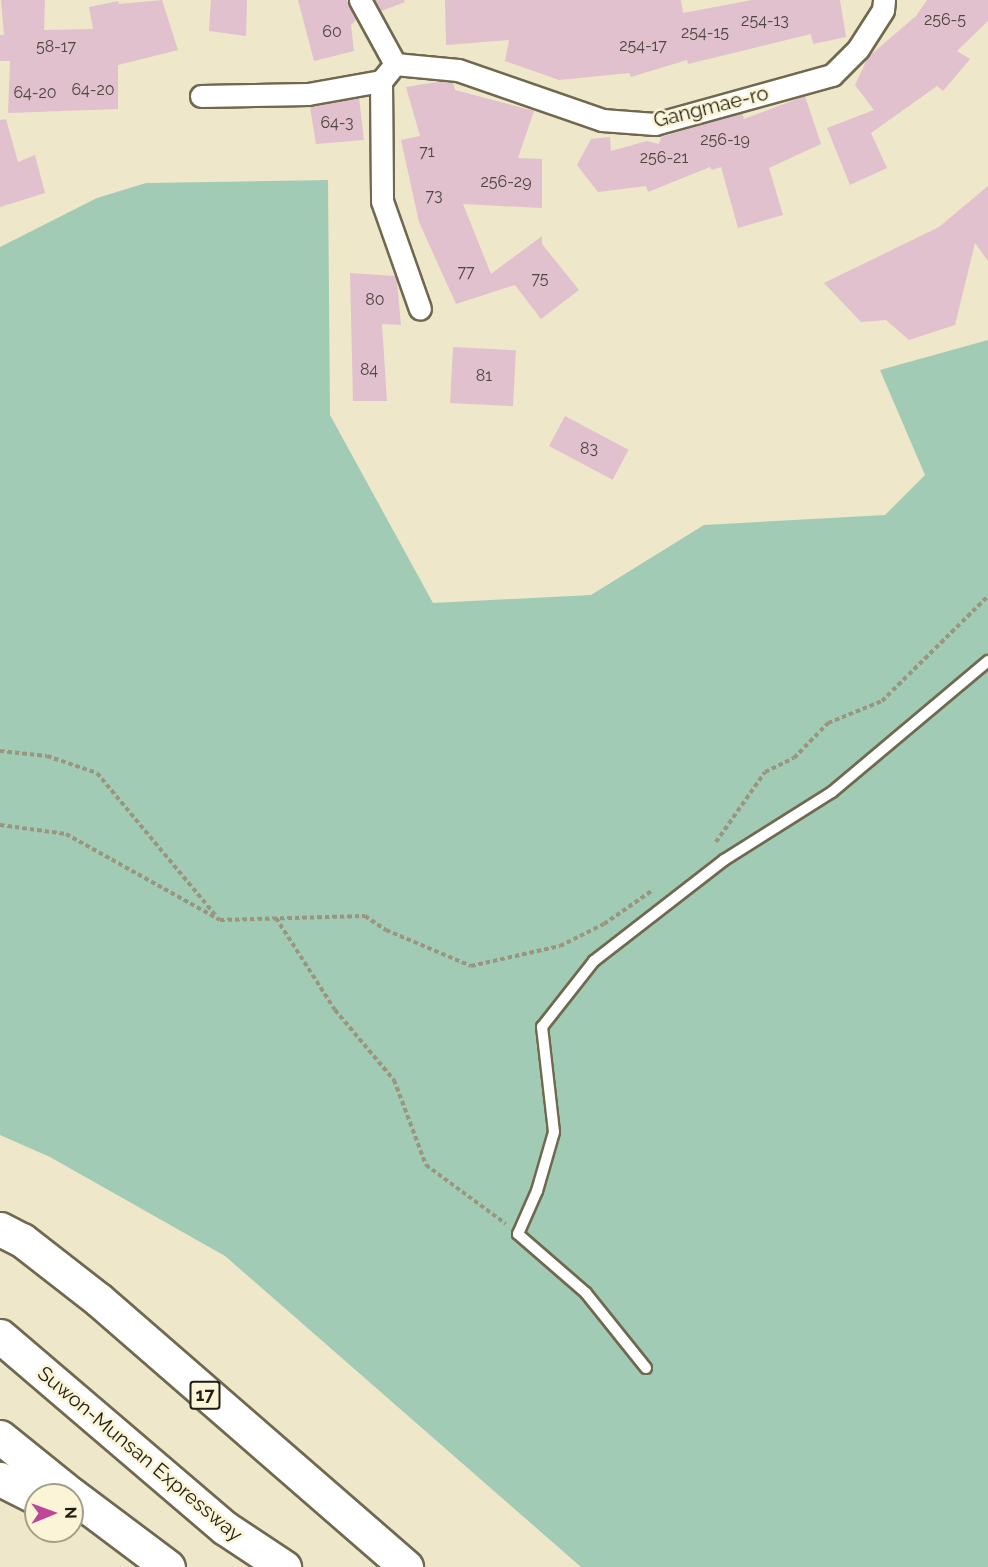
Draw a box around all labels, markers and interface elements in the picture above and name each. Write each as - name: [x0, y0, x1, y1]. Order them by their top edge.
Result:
- house number: 256-5: [924, 10, 966, 30]
- house number: 254-13: [741, 11, 789, 31]
- house number: 60: [322, 22, 342, 42]
- house number: 254-15: [681, 23, 729, 43]
- house number: 254-17: [619, 36, 667, 56]
- house number: 58-17: [36, 37, 76, 57]
- house number: 64-20: [71, 80, 115, 100]
- street label: Gangmae-ro: [651, 81, 771, 133]
- house number: 64-20: [13, 83, 57, 103]
- house number: 64-3: [320, 113, 354, 133]
- house number: 256-19: [700, 130, 750, 150]
- house number: 71: [419, 142, 435, 162]
- house number: 256-21: [640, 148, 688, 168]
- house number: 256-29: [480, 172, 532, 192]
- house number: 73: [425, 186, 443, 206]
- house number: 77: [457, 262, 475, 282]
- house number: 75: [531, 269, 549, 289]
- house number: 80: [365, 290, 385, 310]
- house number: 84: [360, 360, 378, 380]
- house number: 81: [476, 366, 492, 386]
- house number: 83: [580, 439, 598, 459]
- street label: Suwon-Munsan Expressway: [33, 1361, 247, 1547]
- road number: 17: [188, 1380, 222, 1410]
- north arrow: [24, 1483, 84, 1543]
- text: N: [61, 1506, 80, 1519]

